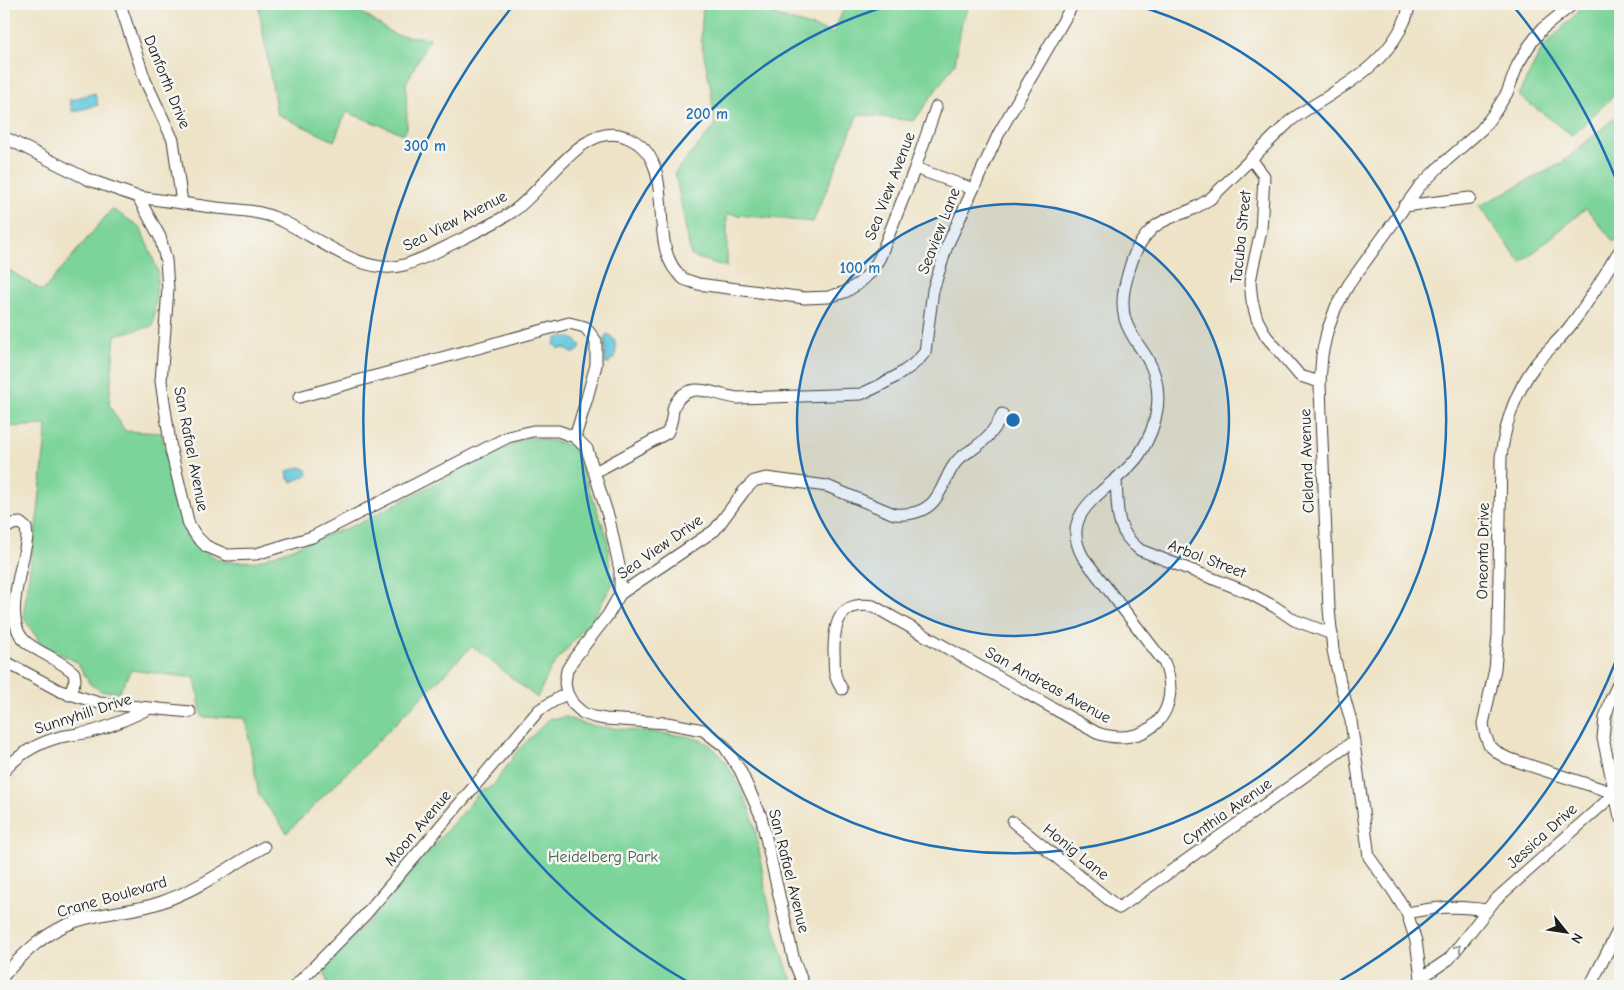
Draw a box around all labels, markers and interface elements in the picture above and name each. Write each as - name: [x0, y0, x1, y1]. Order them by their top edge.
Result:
- street label: Danforth Drive: [140, 33, 194, 131]
- text: 200 m: [686, 105, 728, 123]
- street label: Sea View Avenue: [861, 129, 919, 243]
- text: 300 m: [404, 137, 446, 155]
- street label: Seaview Lane: [914, 185, 964, 277]
- street label: Sea View Avenue: [400, 187, 510, 255]
- street label: Tacuba Street: [1227, 189, 1255, 284]
- text: 100 m: [840, 259, 880, 277]
- street label: San Rafael Avenue: [170, 385, 212, 513]
- street label: Cleland Avenue: [1296, 408, 1318, 514]
- centre of rings: [1004, 411, 1022, 429]
- street label: Oneonta Drive: [1473, 503, 1493, 599]
- street label: Sea View Drive: [614, 511, 706, 583]
- street label: Arbol Street: [1166, 536, 1249, 582]
- street label: San Andreas Avenue: [982, 643, 1114, 727]
- street label: Sunnyhill Drive: [32, 690, 134, 738]
- street label: Cynthia Avenue: [1179, 775, 1275, 849]
- street label: Moon Avenue: [381, 786, 455, 870]
- street label: Jessica Drive: [1503, 800, 1581, 872]
- street label: San Rafael Avenue: [765, 807, 813, 935]
- street label: Honig Lane: [1040, 820, 1112, 884]
- park label: Heidelberg Park: [548, 848, 658, 866]
- street label: Crane Boulevard: [55, 873, 169, 921]
- north arrow: [1542, 908, 1592, 958]
- text: N: [1567, 930, 1586, 946]
- one-way arrow: [1452, 945, 1460, 954]

